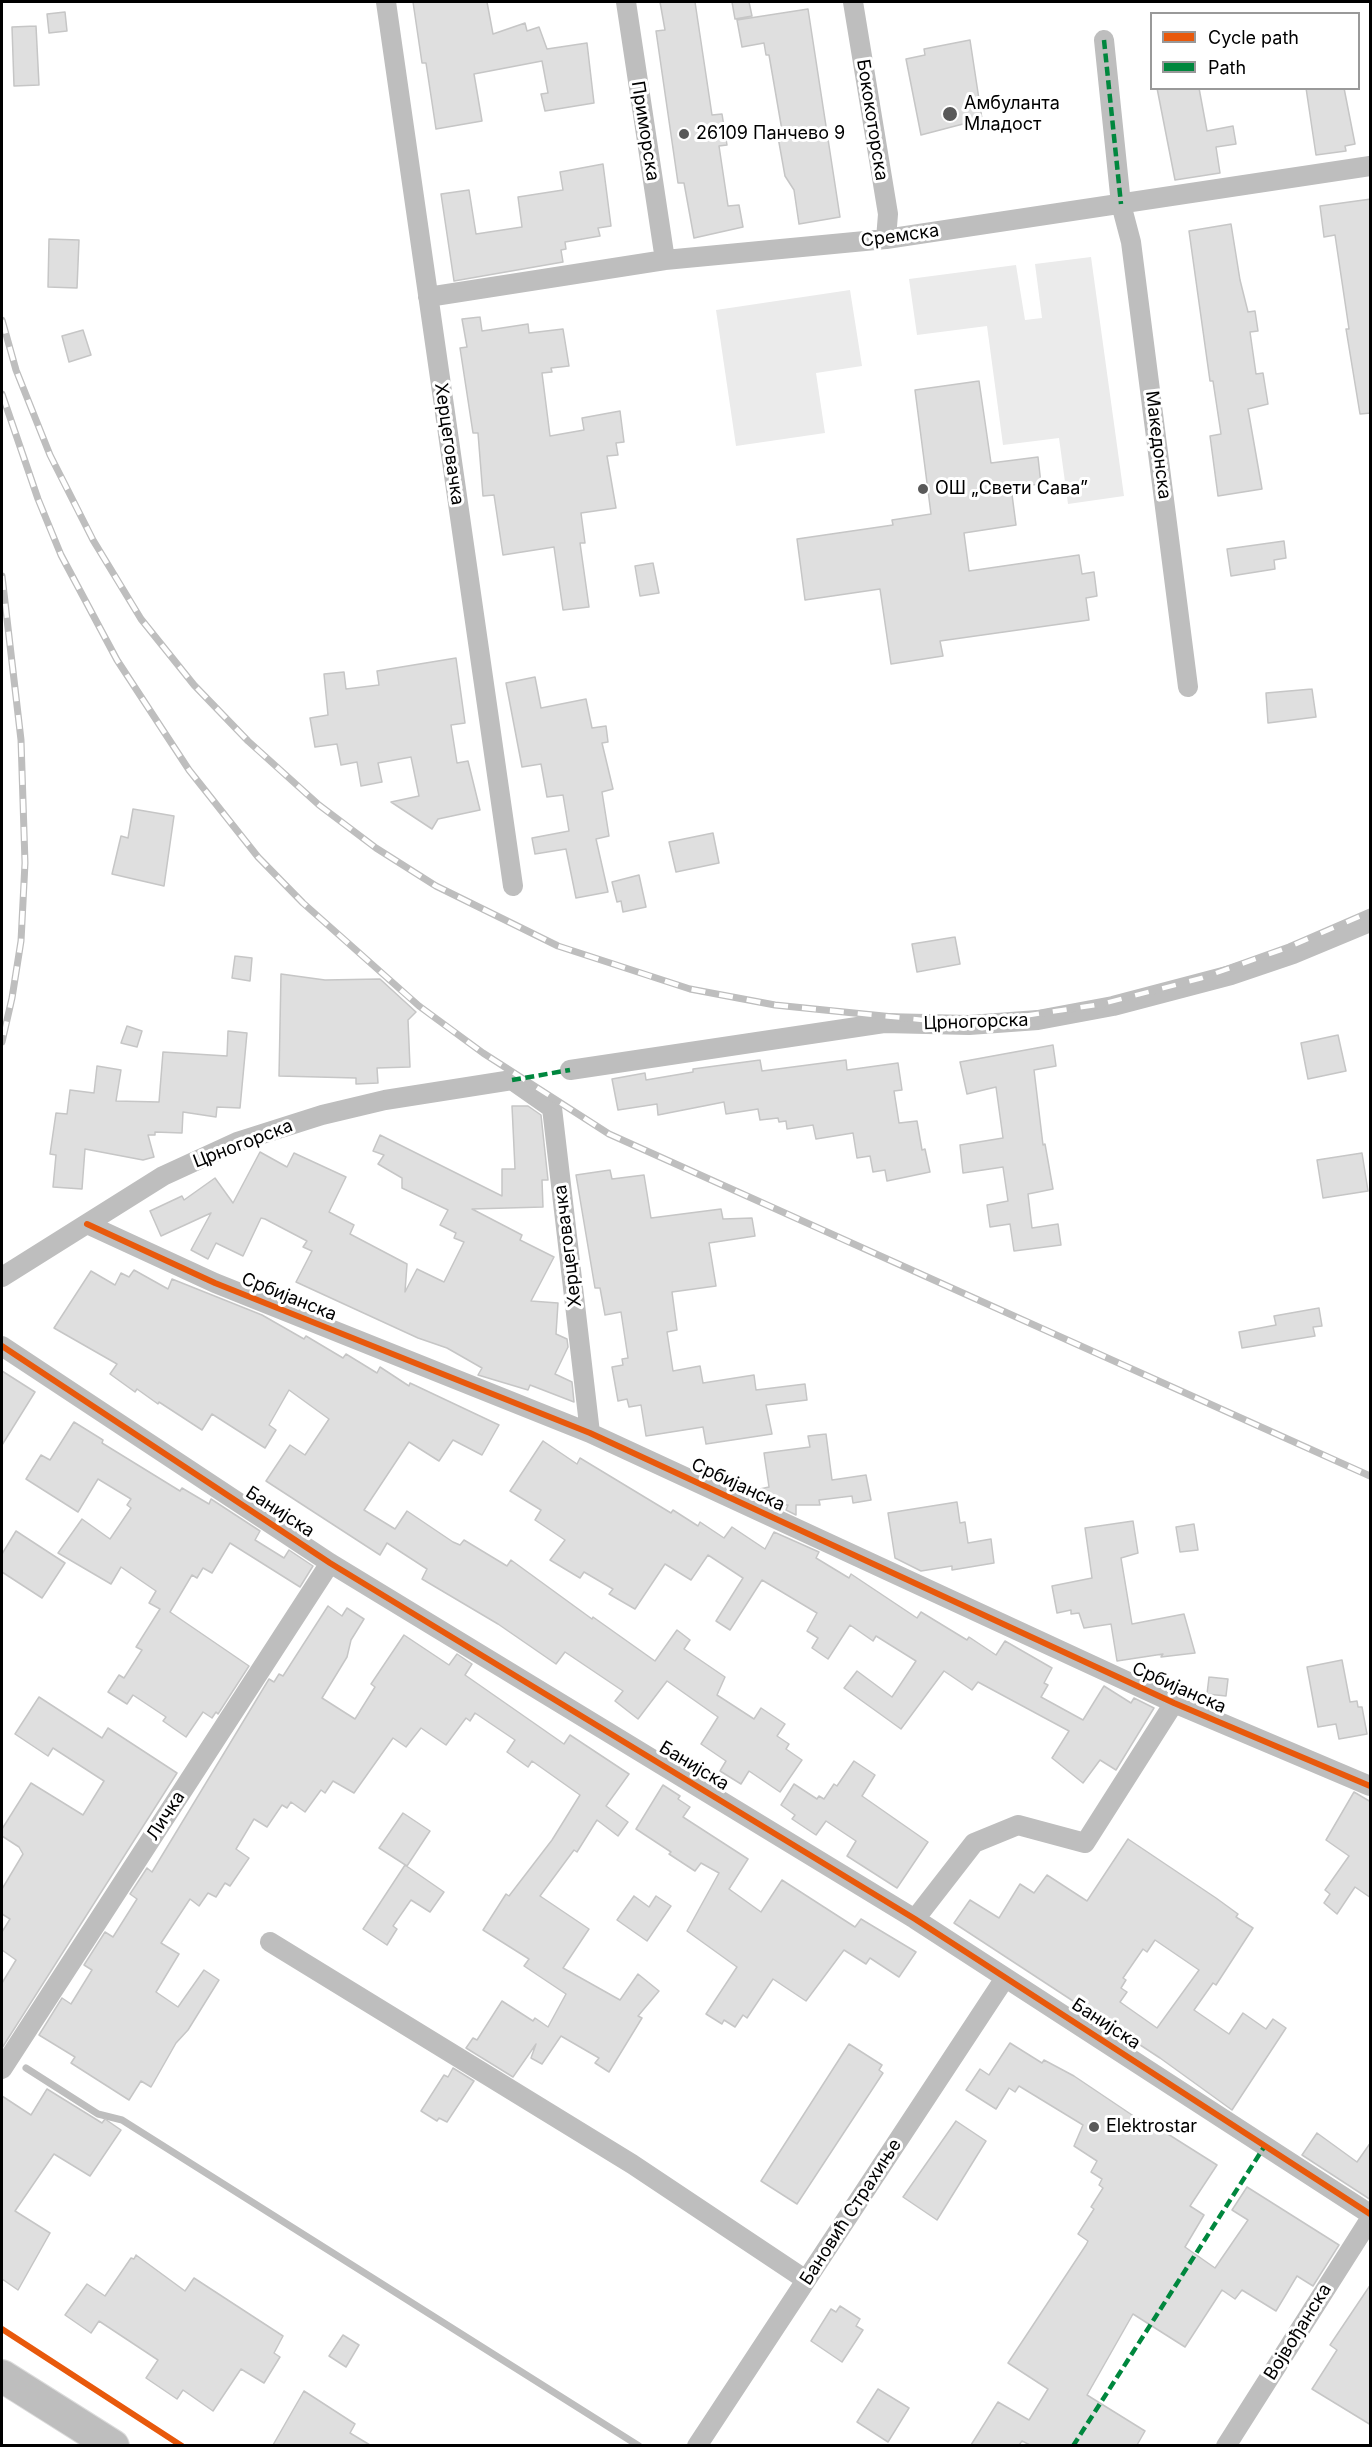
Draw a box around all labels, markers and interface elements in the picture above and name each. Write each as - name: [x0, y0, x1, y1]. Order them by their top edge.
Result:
- legend: [1150, 12, 1360, 90]
- text: Cycle path: [1208, 27, 1299, 48]
- text: Path: [1208, 57, 1246, 78]
- street label: Бококоторска: [852, 58, 892, 182]
- street label: Приморска: [626, 79, 664, 183]
- place label: Амбуланта Младост: [964, 93, 1060, 136]
- marker: Амбуланта Младост: [941, 105, 959, 123]
- place label: 26109 Панчево 9: [696, 123, 845, 145]
- marker: 26109 Панчево 9: [677, 127, 691, 141]
- street label: Сремска: [860, 220, 940, 252]
- street label: Херцеговачка: [430, 381, 468, 507]
- street label: Македонска: [1141, 390, 1175, 500]
- place label: ОШ „Свети Сава”: [935, 478, 1088, 500]
- marker: ОШ „Свети Сава”: [916, 482, 930, 496]
- street label: Црногорска: [923, 1009, 1029, 1035]
- street label: Црногорска: [190, 1115, 296, 1173]
- street label: Херцеговачка: [550, 1183, 586, 1309]
- street label: Србијанска: [238, 1268, 340, 1326]
- street label: Србијанска: [688, 1454, 788, 1516]
- street label: Банијска: [242, 1482, 318, 1542]
- street label: Србијанска: [1129, 1658, 1229, 1718]
- street label: Банијска: [655, 1737, 733, 1795]
- street label: Личка: [142, 1787, 190, 1845]
- street label: Банијска: [1068, 1994, 1144, 2054]
- place label: Elektrostar: [1106, 2116, 1197, 2138]
- marker: Elektrostar: [1087, 2120, 1101, 2134]
- street label: Бановић Страхиње: [796, 2135, 906, 2289]
- street label: Војвођанска: [1260, 2280, 1336, 2384]

